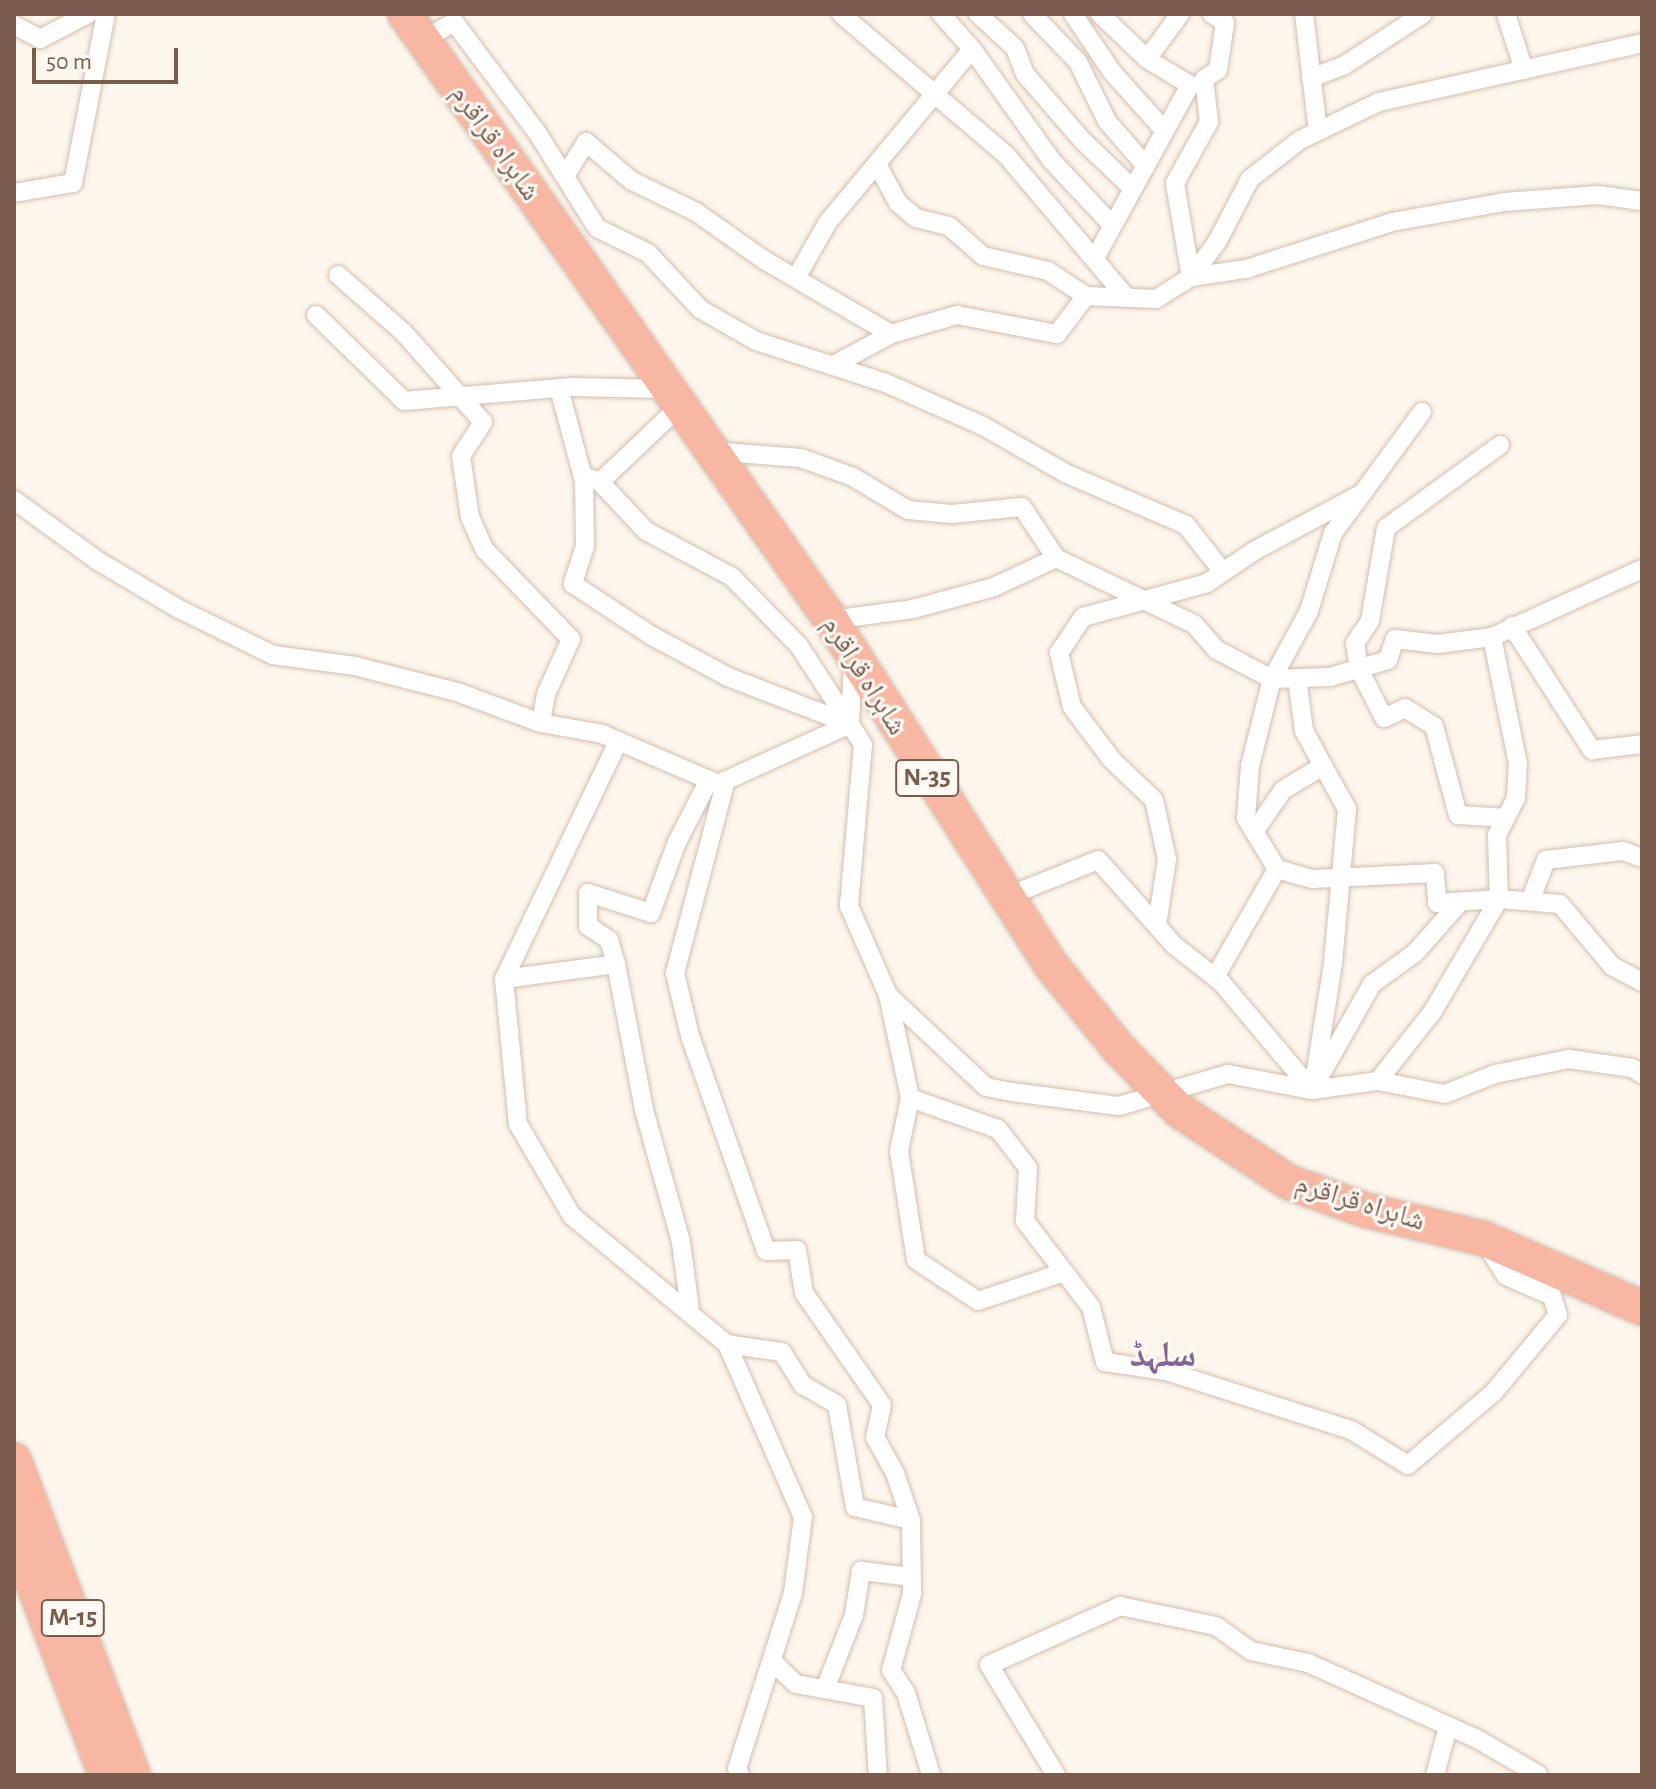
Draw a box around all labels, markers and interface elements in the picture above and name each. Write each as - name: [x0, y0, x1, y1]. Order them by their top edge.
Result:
- scale bar: [36, 32, 182, 82]
- text: 50 m: [46, 50, 92, 74]
- street label: شاہراہ قراقرم: [443, 79, 547, 207]
- street label: شاہراہ قراقرم: [814, 610, 914, 742]
- road number: N-35: [895, 756, 959, 800]
- street label: شاہراہ قراقرم: [1291, 1167, 1429, 1239]
- district label: سلہڈ: [1130, 1334, 1196, 1378]
- road number: M-15: [39, 1596, 107, 1640]

